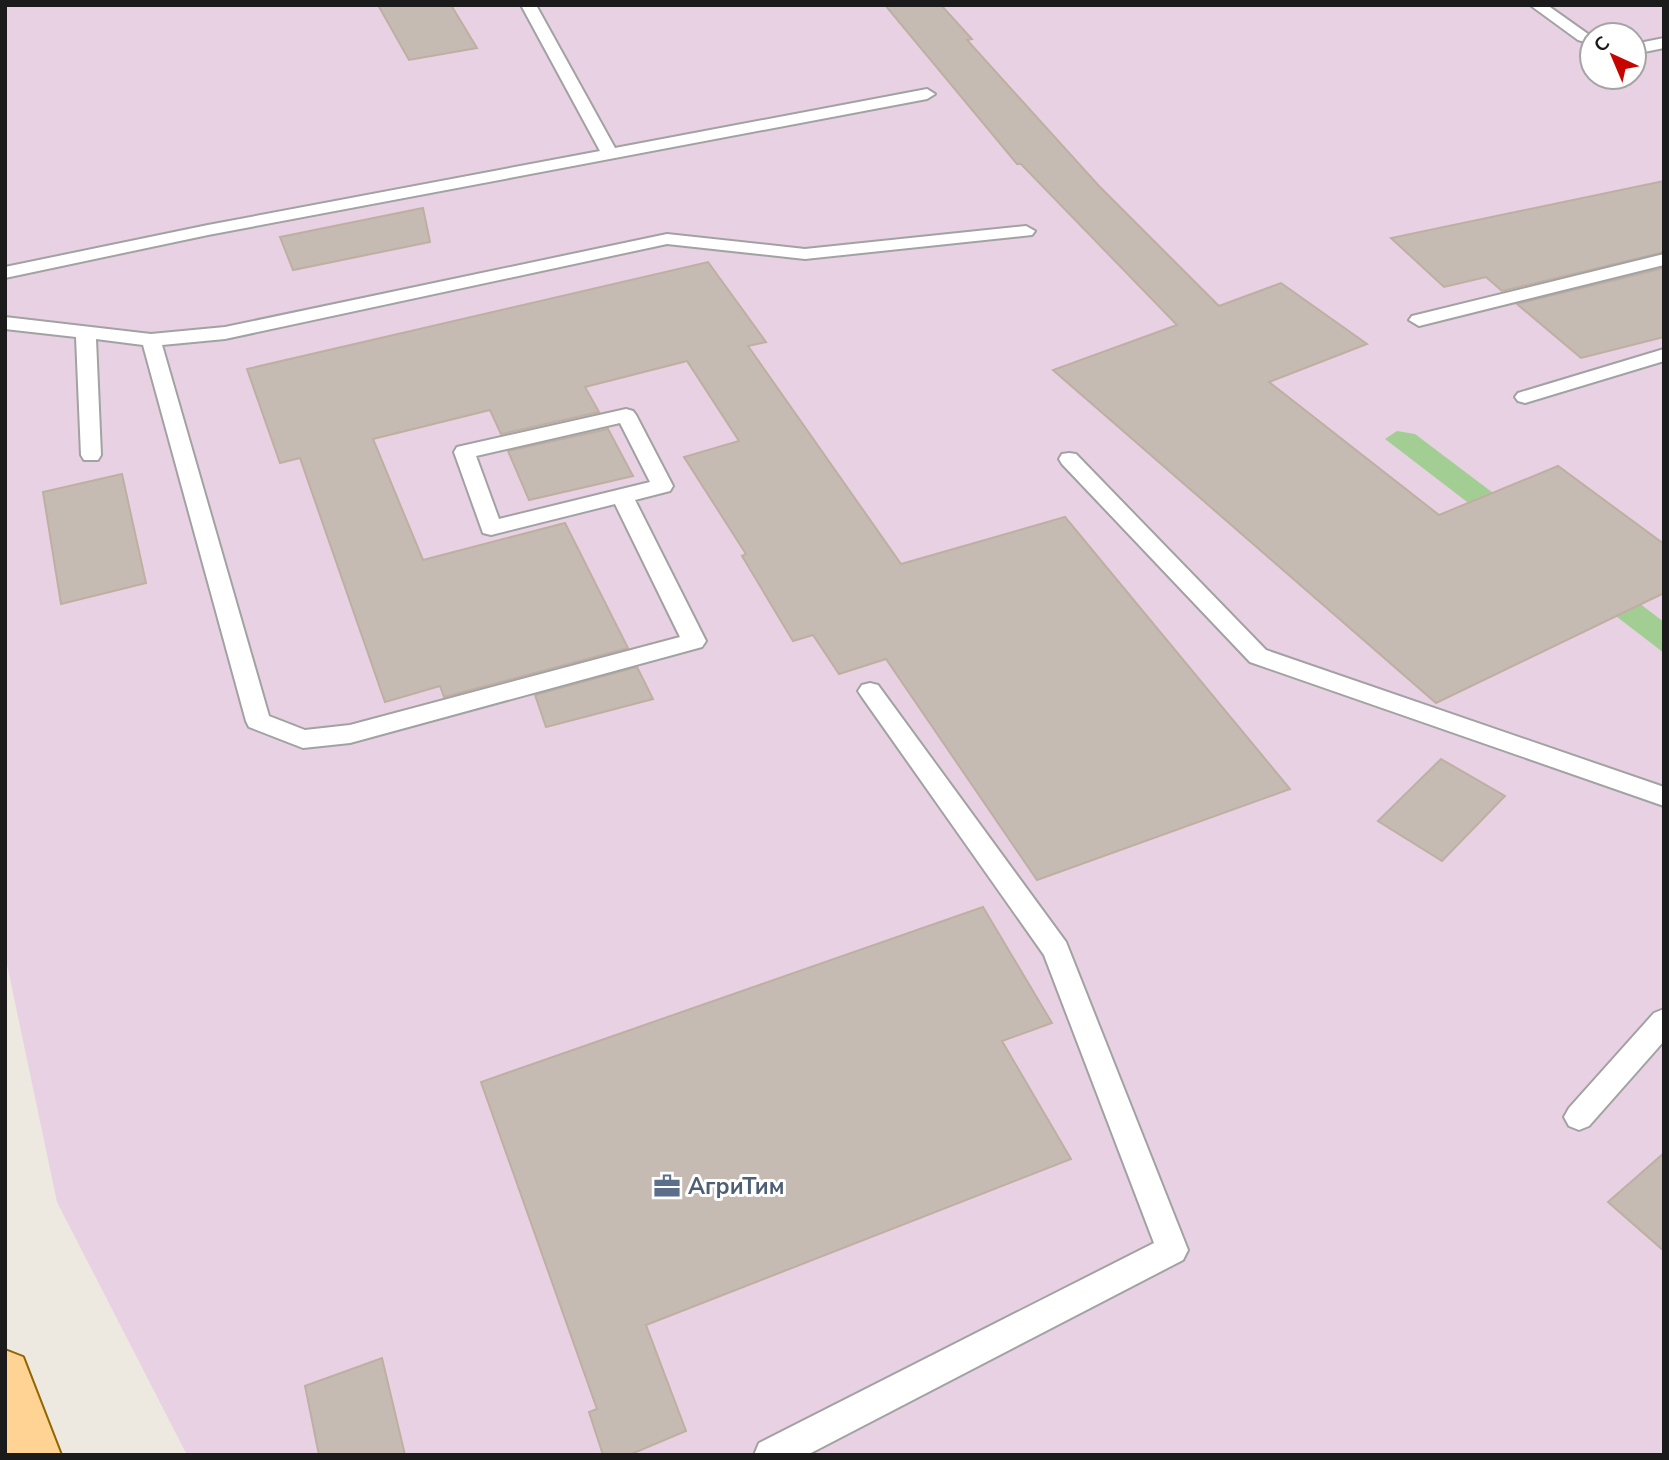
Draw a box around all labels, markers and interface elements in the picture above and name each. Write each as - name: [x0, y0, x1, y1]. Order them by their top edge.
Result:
- north arrow: [1578, 21, 1648, 91]
- text: С: [1588, 31, 1616, 58]
- office icon: АгриТим: [652, 1171, 682, 1201]
- place label: АгриТим: [688, 1171, 784, 1202]

